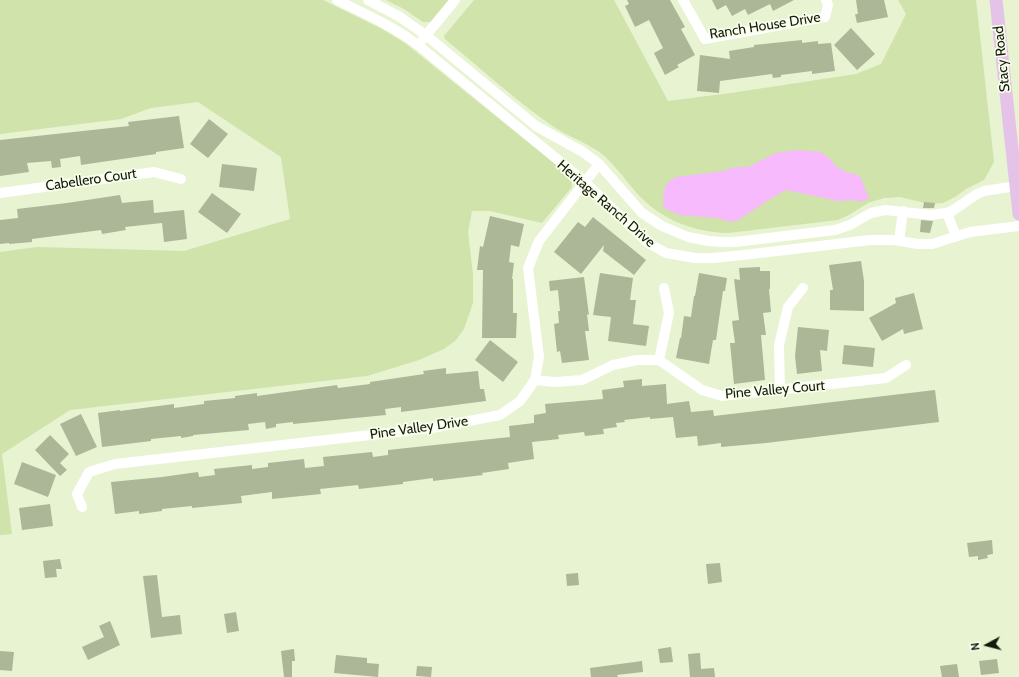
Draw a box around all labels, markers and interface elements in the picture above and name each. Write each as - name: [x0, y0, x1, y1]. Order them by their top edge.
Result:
- street label: Ranch House Drive: [708, 9, 822, 43]
- street label: Stacy Road: [990, 25, 1014, 93]
- street label: Heritage Ranch Drive: [554, 157, 658, 251]
- street label: Cabellero Court: [44, 165, 138, 195]
- street label: Pine Valley Court: [724, 377, 826, 403]
- street label: Pine Valley Drive: [369, 413, 469, 443]
- north arrow: [967, 625, 1007, 665]
- text: N: [968, 642, 983, 651]

